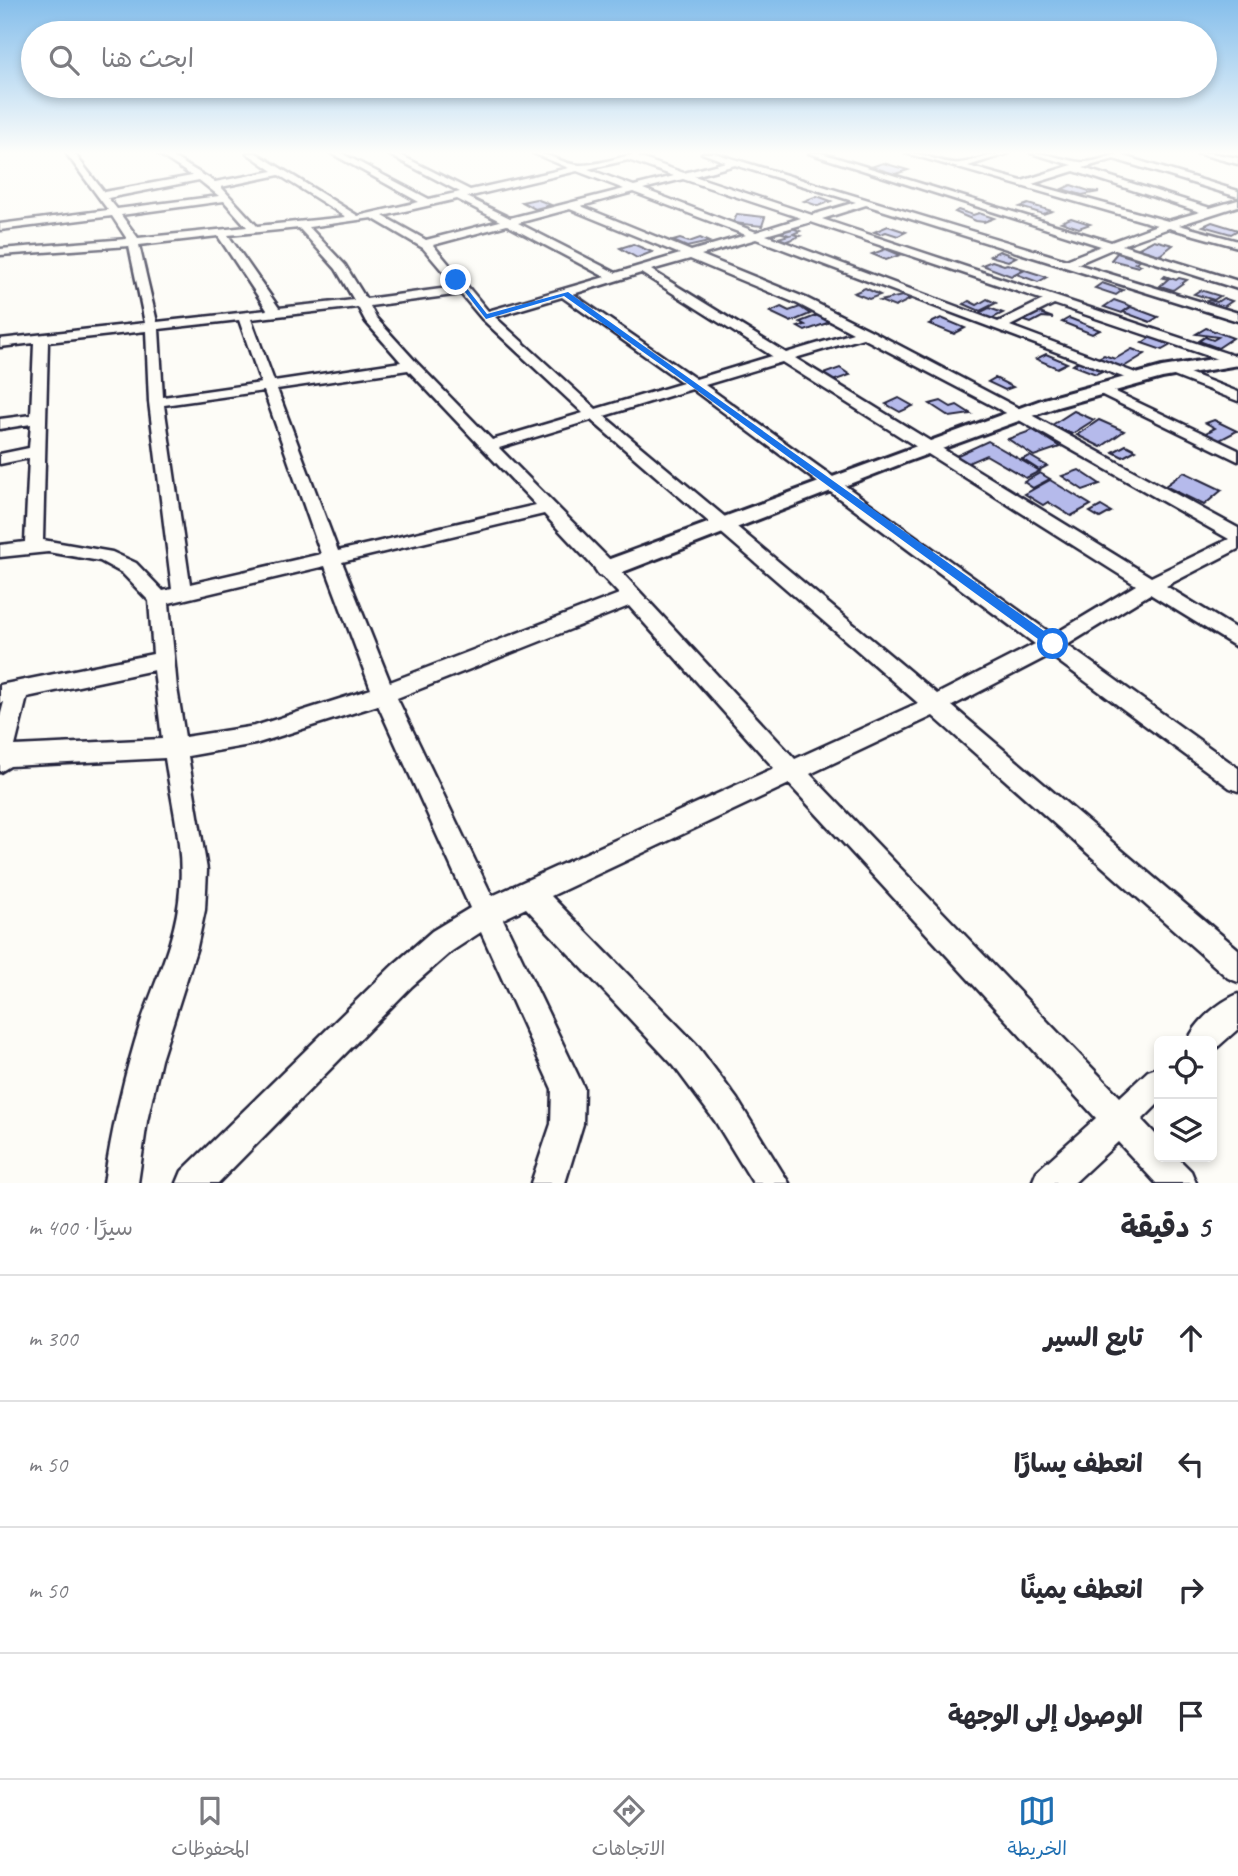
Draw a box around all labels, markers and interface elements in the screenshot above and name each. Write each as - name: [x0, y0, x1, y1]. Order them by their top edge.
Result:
- search box: [21, 21, 1217, 98]
- icon: search: [45, 41, 83, 79]
- text: ابحث هنا: [101, 42, 194, 75]
- route end: [440, 264, 471, 295]
- route start: [1037, 628, 1068, 659]
- map controls: [1154, 1036, 1217, 1162]
- button: locate: [1154, 1036, 1217, 1099]
- button: layers: [1154, 1099, 1217, 1162]
- text: 5 دقيقة: [1121, 1208, 1210, 1246]
- text: سيرًا · 400 m: [28, 1213, 133, 1242]
- icon: ahead: [1172, 1319, 1210, 1357]
- text: تابع السير: [1044, 1321, 1143, 1354]
- text: 300 m: [28, 1324, 78, 1353]
- icon: left: [1172, 1445, 1210, 1483]
- text: انعطف يسارًا: [1014, 1447, 1143, 1480]
- text: 50 m: [28, 1450, 67, 1479]
- icon: right: [1172, 1571, 1210, 1609]
- text: انعطف يمينًا: [1021, 1573, 1143, 1606]
- text: 50 m: [28, 1576, 67, 1605]
- icon: arrive: [1172, 1697, 1210, 1735]
- text: الوصول إلى الوجهة: [948, 1699, 1143, 1732]
- tab: المحفوظات: [171, 1792, 249, 1865]
- tab: الاتجاهات: [592, 1792, 665, 1865]
- tab: الخريطة: [1008, 1792, 1067, 1865]

